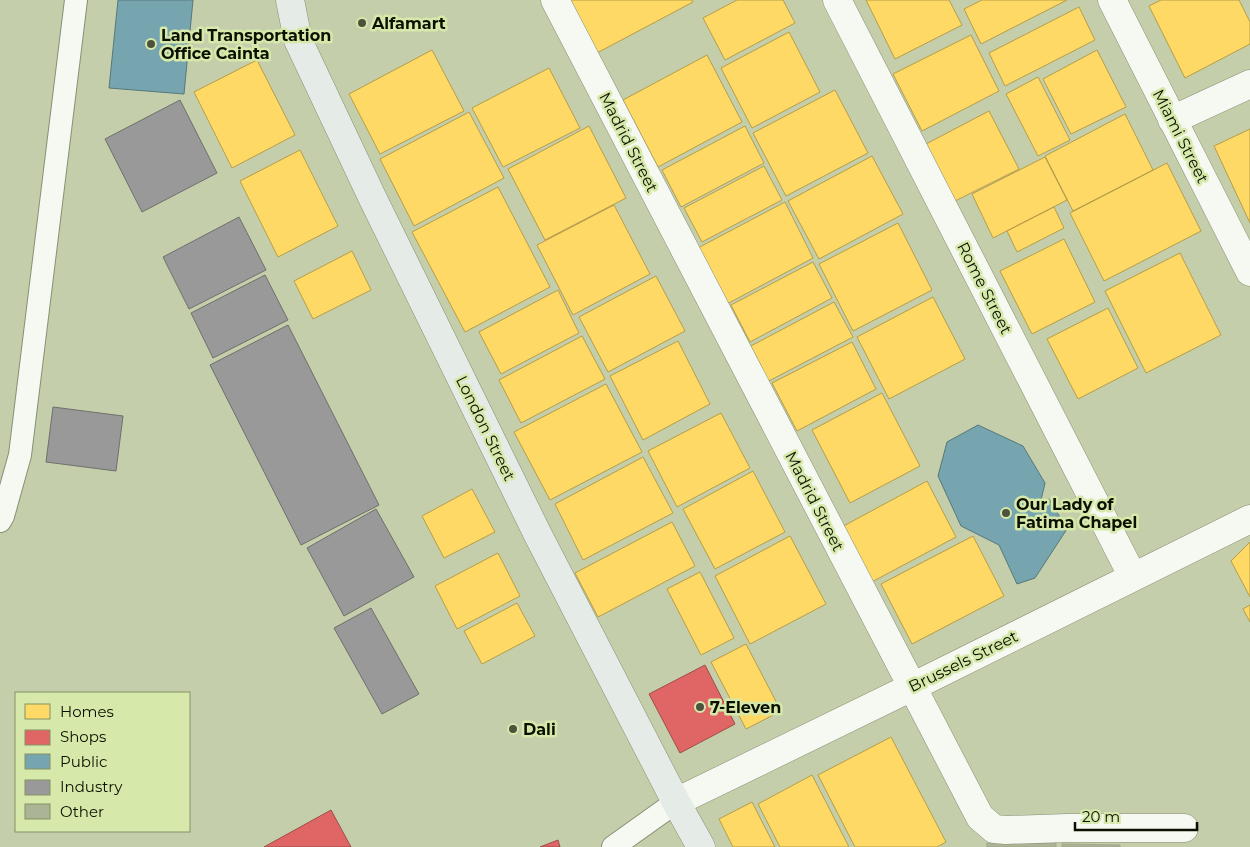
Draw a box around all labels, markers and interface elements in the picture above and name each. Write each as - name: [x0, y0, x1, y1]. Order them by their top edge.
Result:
- place label: Alfamart: [371, 14, 446, 33]
- marker: Alfamart: [356, 17, 368, 29]
- place label: Land Transportation Office Cainta: [161, 26, 331, 63]
- marker: Land Transportation Office Cainta: [145, 38, 157, 50]
- street label: Miami Street: [1149, 86, 1213, 187]
- street label: Madrid Street: [595, 89, 662, 196]
- street label: Rome Street: [953, 239, 1016, 338]
- street label: London Street: [452, 373, 519, 484]
- street label: Madrid Street: [781, 448, 848, 555]
- place label: Our Lady of Fatima Chapel: [1016, 495, 1137, 532]
- marker: Our Lady of Fatima Chapel: [1000, 507, 1012, 519]
- street label: Brussels Street: [905, 627, 1021, 696]
- legend: [15, 692, 190, 832]
- place label: 7-Eleven: [710, 698, 781, 717]
- marker: 7-Eleven: [694, 701, 706, 713]
- text: Homes: [60, 702, 114, 721]
- place label: Dali: [523, 720, 556, 739]
- marker: Dali: [507, 723, 519, 735]
- text: Shops: [60, 727, 106, 746]
- text: Public: [60, 752, 108, 771]
- text: Industry: [60, 777, 123, 796]
- scale bar: [1075, 800, 1198, 832]
- text: Other: [60, 802, 104, 821]
- text: 20 m: [1082, 807, 1120, 826]

